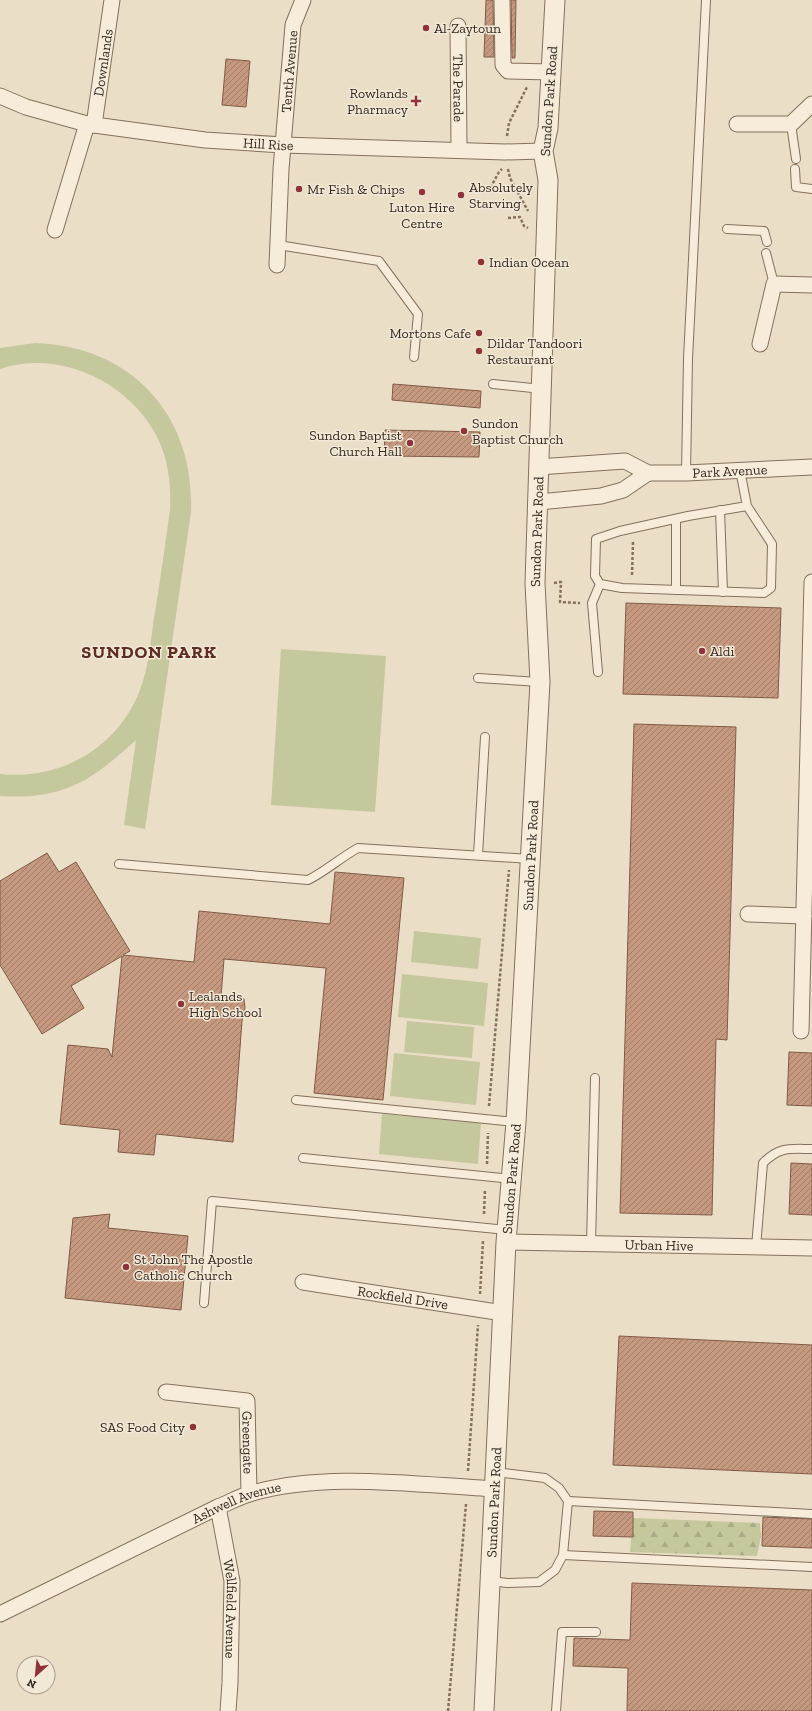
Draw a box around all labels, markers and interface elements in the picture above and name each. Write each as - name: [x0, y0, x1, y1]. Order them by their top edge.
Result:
- place label: Al-Zaytoun: [434, 20, 501, 37]
- marker: Al-Zaytoun: [421, 23, 431, 33]
- street label: Downlands: [90, 28, 116, 98]
- street label: Tenth Avenue: [277, 29, 301, 113]
- street label: Sundon Park Road: [537, 45, 561, 157]
- street label: The Parade: [450, 54, 467, 122]
- place label: Rowlands Pharmacy: [347, 85, 409, 118]
- marker: Rowlands Pharmacy: [411, 96, 421, 106]
- street label: Hill Rise: [243, 134, 294, 154]
- place label: Absolutely Starving: [469, 179, 534, 212]
- place label: Mr Fish & Chips: [307, 181, 405, 198]
- marker: Mr Fish & Chips: [294, 184, 304, 194]
- marker: Luton Hire Centre: [417, 187, 427, 197]
- marker: Absolutely Starving: [456, 190, 466, 200]
- place label: Luton Hire Centre: [389, 199, 455, 232]
- place label: Indian Ocean: [489, 254, 569, 271]
- marker: Indian Ocean: [476, 257, 486, 267]
- place label: Mortons Cafe: [389, 325, 471, 342]
- marker: Mortons Cafe: [474, 328, 484, 338]
- place label: Dildar Tandoori Restaurant: [487, 335, 583, 368]
- marker: Dildar Tandoori Restaurant: [474, 346, 484, 356]
- place label: Sundon Baptist Church: [472, 415, 564, 448]
- marker: Sundon Baptist Church: [459, 426, 469, 436]
- place label: Sundon Baptist Church Hall: [309, 427, 403, 460]
- marker: Sundon Baptist Church Hall: [405, 438, 415, 448]
- street label: Park Avenue: [692, 461, 768, 481]
- street label: Sundon Park Road: [526, 476, 547, 587]
- district label: SUNDON PARK: [81, 641, 217, 663]
- place label: Aldi: [710, 643, 734, 660]
- marker: Aldi: [697, 646, 707, 656]
- street label: Sundon Park Road: [519, 799, 542, 911]
- place label: Lealands High School: [189, 988, 262, 1021]
- marker: Lealands High School: [176, 999, 186, 1009]
- street label: Sundon Park Road: [498, 1123, 524, 1235]
- street label: Urban Hive: [624, 1236, 694, 1254]
- place label: St John The Apostle Catholic Church: [134, 1251, 253, 1284]
- marker: St John The Apostle Catholic Church: [121, 1262, 131, 1272]
- street label: Rockfield Drive: [356, 1282, 450, 1313]
- street label: Greengate: [239, 1411, 257, 1475]
- place label: SAS Food City: [100, 1419, 186, 1436]
- marker: SAS Food City: [188, 1422, 198, 1432]
- street label: Sundon Park Road: [483, 1446, 505, 1558]
- street label: Ashwell Avenue: [189, 1478, 283, 1527]
- street label: Wellfield Avenue: [220, 1558, 241, 1659]
- north arrow: [16, 1655, 56, 1695]
- text: N: [24, 1675, 38, 1691]

